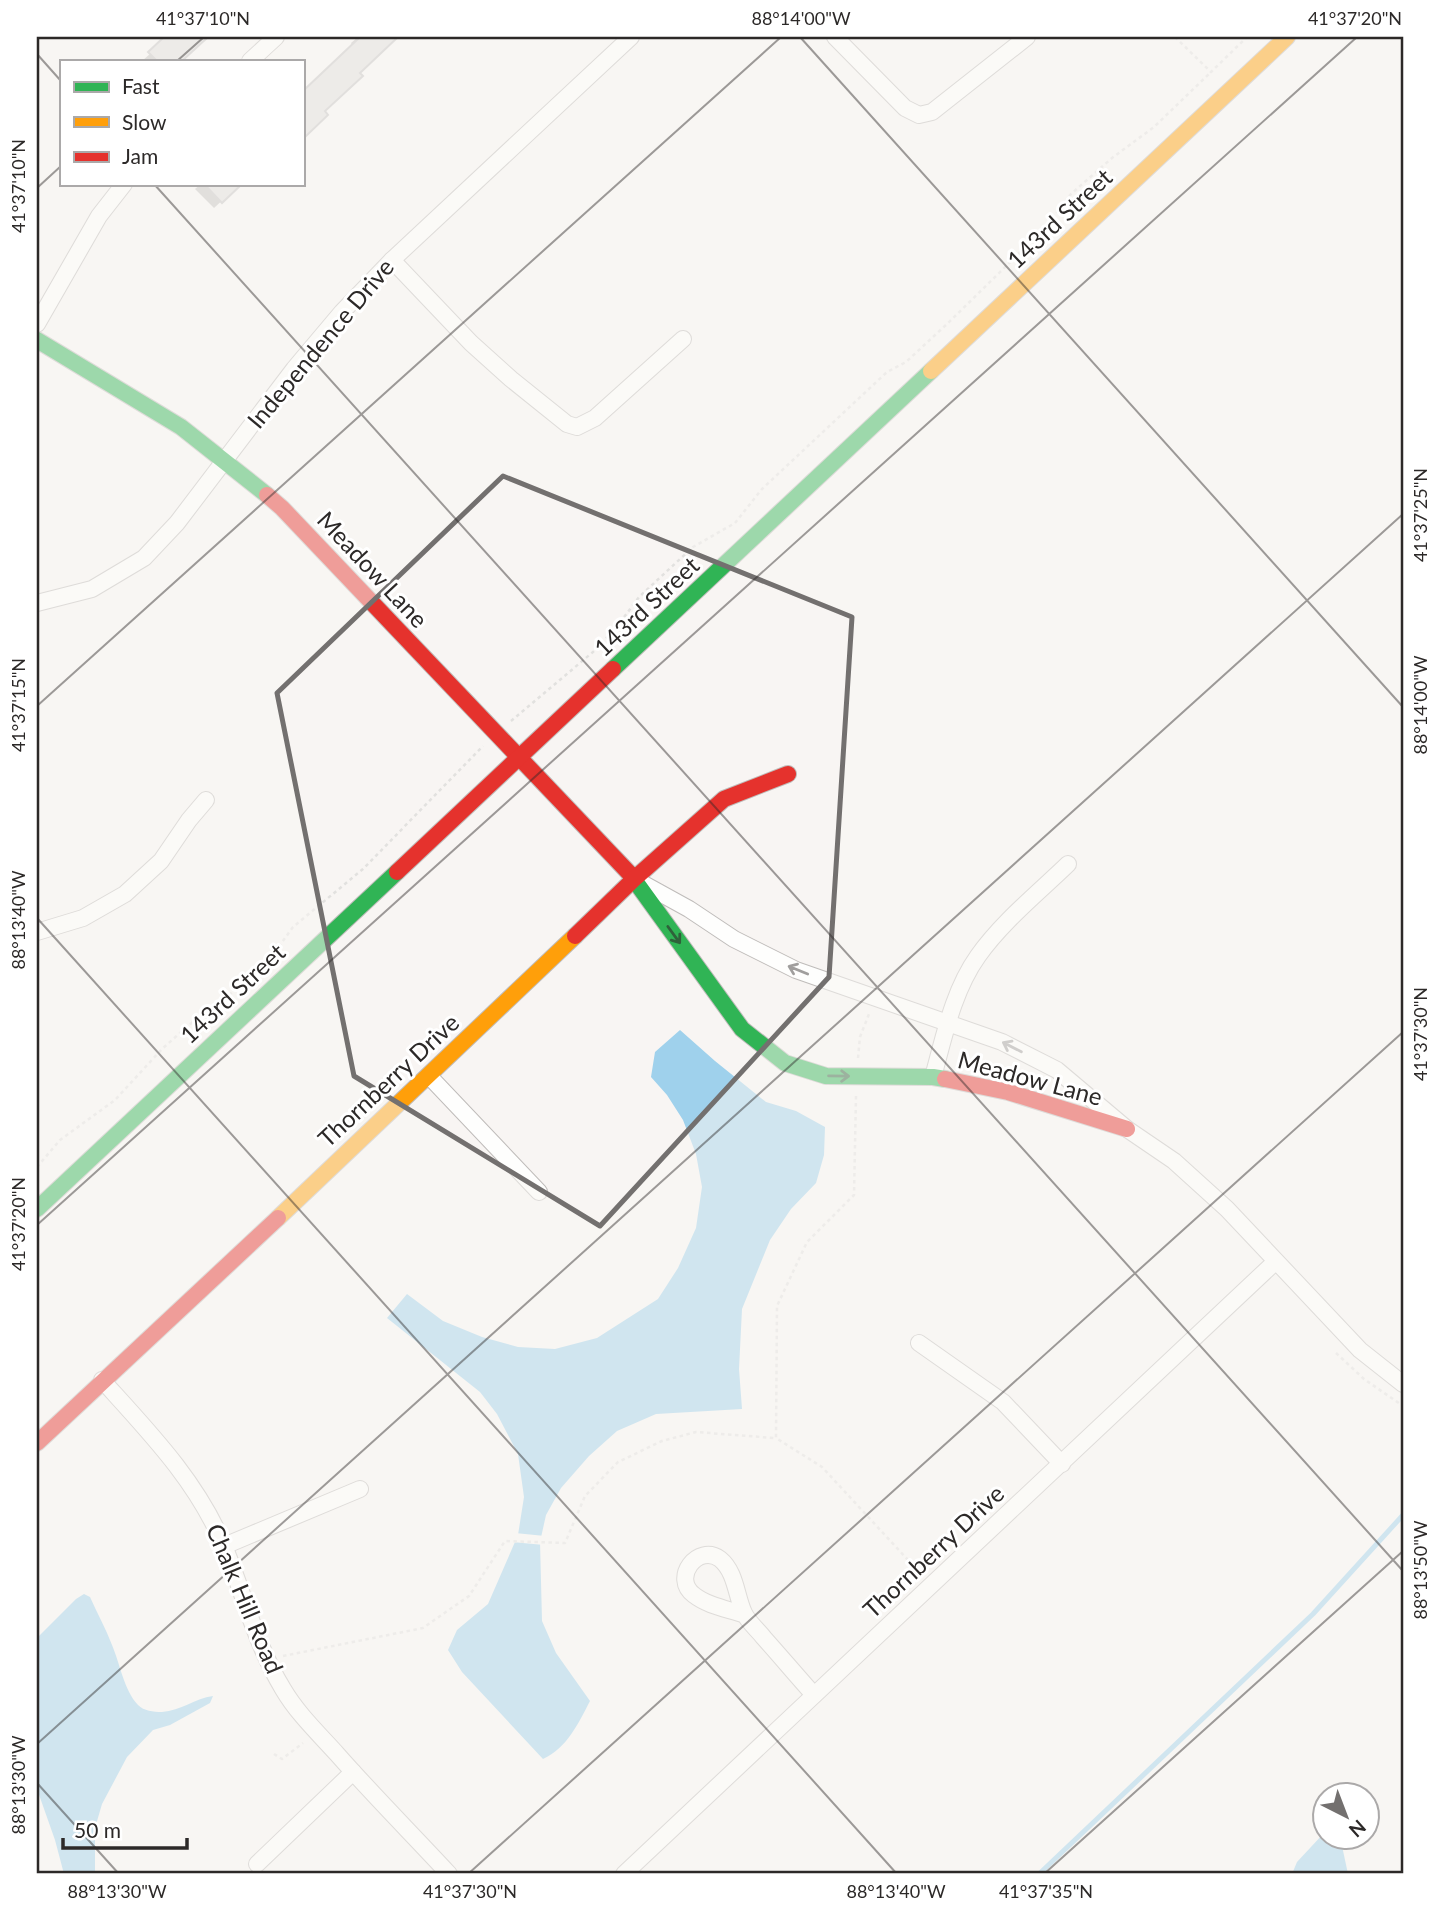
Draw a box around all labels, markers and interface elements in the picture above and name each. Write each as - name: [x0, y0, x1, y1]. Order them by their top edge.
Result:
- text: 41°37'10"N: [156, 7, 250, 29]
- text: 88°14'00"W: [751, 7, 851, 29]
- text: 41°37'20"N: [1308, 7, 1402, 29]
- legend: [60, 60, 304, 186]
- text: Fast: [122, 73, 160, 98]
- text: Slow: [122, 109, 167, 134]
- text: 41°37'10"N: [7, 139, 29, 233]
- text: Jam: [122, 143, 158, 168]
- street label: 143rd Street: [1001, 162, 1118, 274]
- street label: Independence Drive: [240, 252, 399, 434]
- text: 41°37'25"N: [1409, 468, 1431, 562]
- street label: Meadow Lane: [312, 505, 434, 633]
- street label: 143rd Street: [588, 550, 705, 662]
- text: 88°14'00"W: [1409, 655, 1431, 755]
- text: 41°37'15"N: [7, 658, 29, 752]
- text: 88°13'40"W: [7, 870, 29, 970]
- one-way arrow: [667, 925, 681, 944]
- street label: 143rd Street: [174, 937, 291, 1049]
- one-way arrow: [788, 963, 809, 976]
- text: 41°37'30"N: [1409, 987, 1431, 1081]
- street label: Thornberry Drive: [312, 1007, 464, 1153]
- one-way arrow: [1002, 1040, 1023, 1054]
- street label: Meadow Lane: [955, 1044, 1106, 1111]
- one-way arrow: [828, 1069, 851, 1083]
- text: 41°37'20"N: [7, 1177, 29, 1271]
- street label: Thornberry Drive: [857, 1478, 1009, 1624]
- street label: Chalk Hill Road: [201, 1519, 290, 1678]
- text: 88°13'50"W: [1409, 1520, 1431, 1620]
- text: 88°13'30"W: [7, 1735, 29, 1835]
- north arrow: [1310, 1782, 1380, 1852]
- scale bar: [63, 1806, 187, 1850]
- text: N: [1345, 1816, 1371, 1842]
- text: 50 m: [74, 1817, 121, 1842]
- text: 88°13'30"W: [67, 1880, 167, 1902]
- text: 41°37'30"N: [423, 1880, 517, 1902]
- text: 88°13'40"W: [846, 1880, 946, 1902]
- text: 41°37'35"N: [999, 1880, 1093, 1902]

